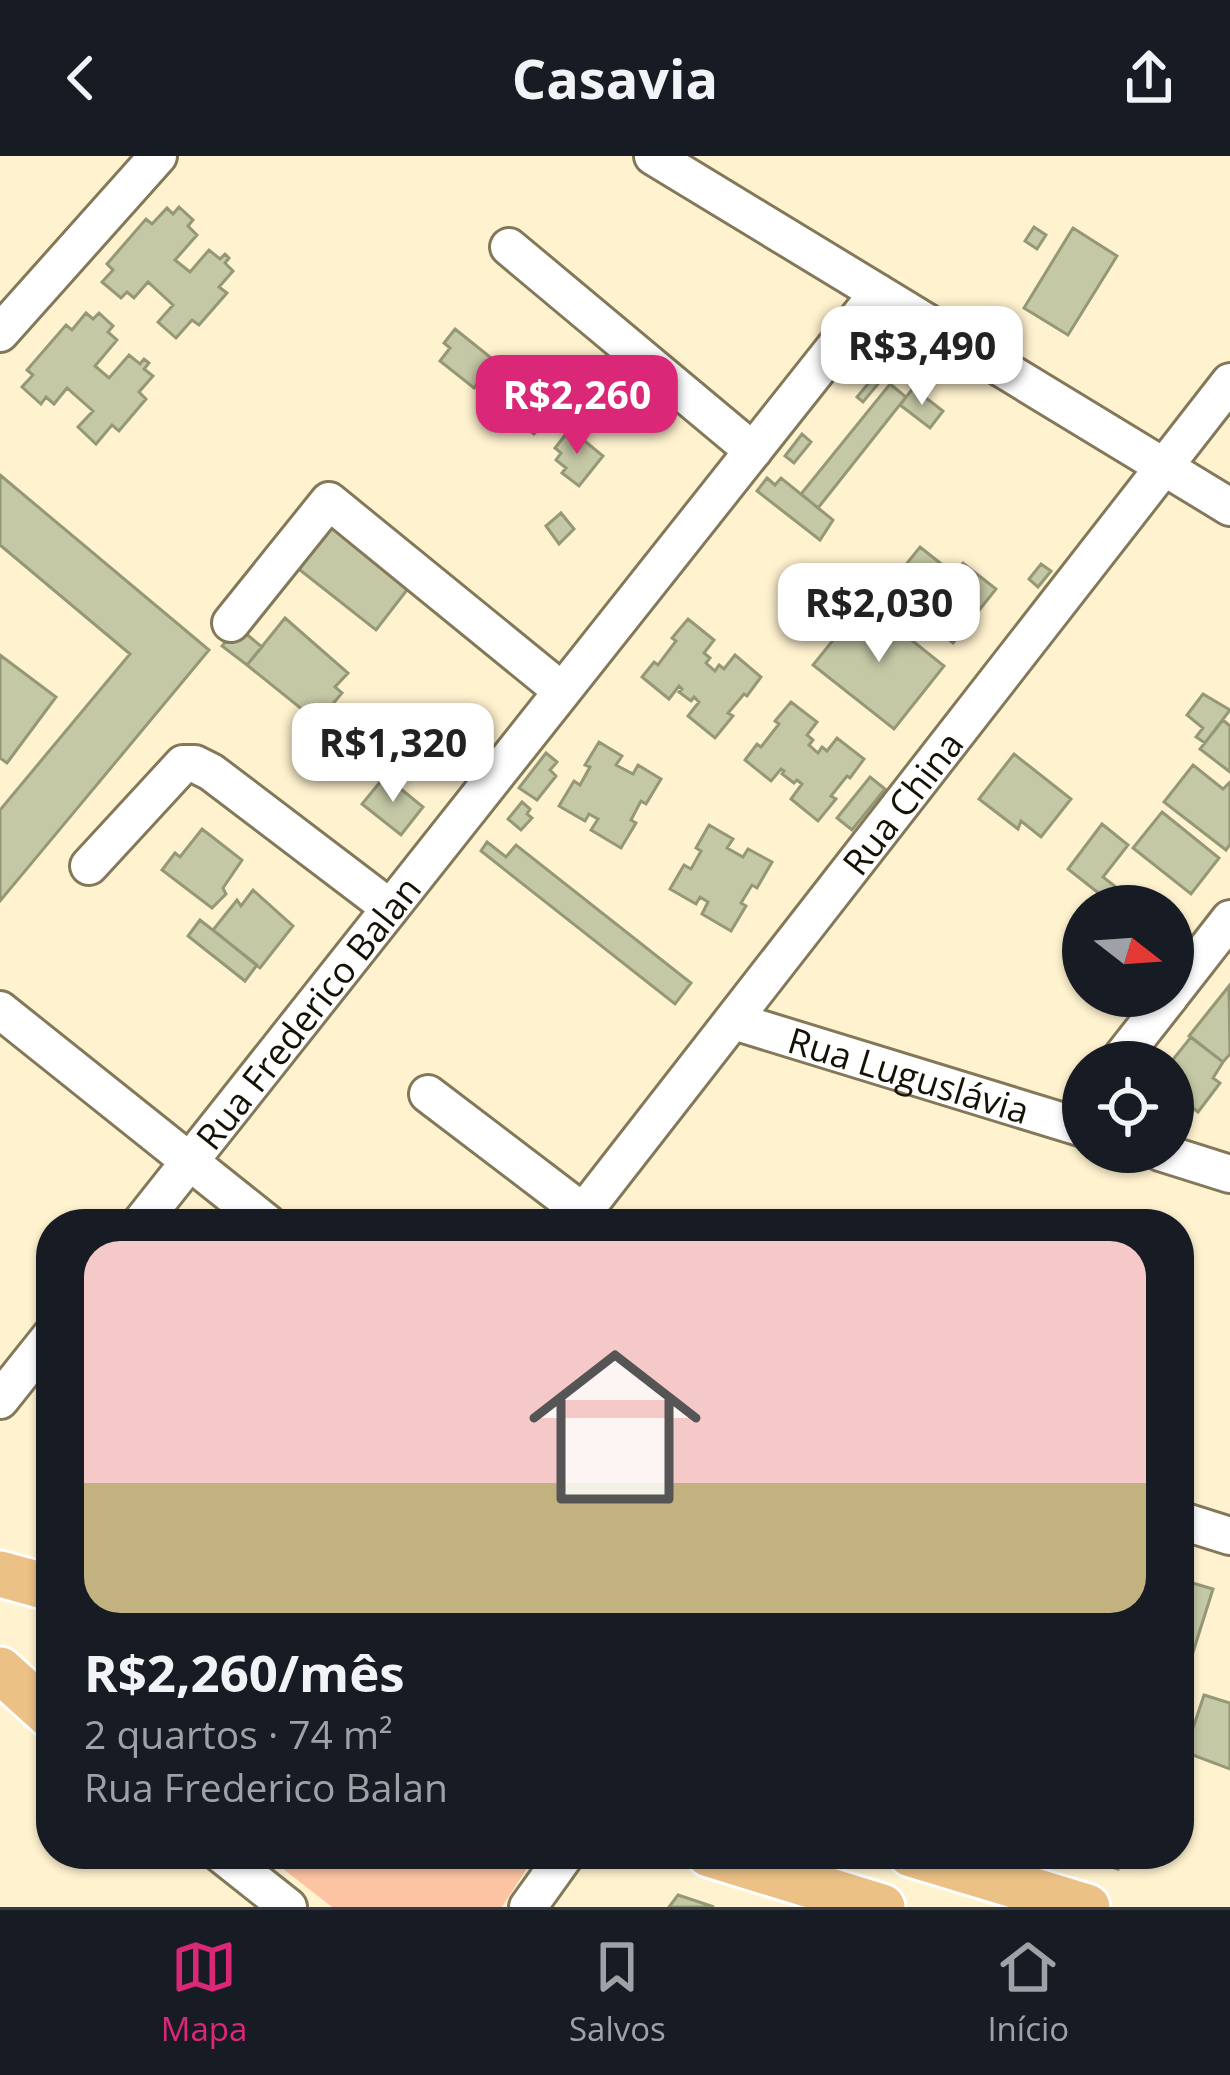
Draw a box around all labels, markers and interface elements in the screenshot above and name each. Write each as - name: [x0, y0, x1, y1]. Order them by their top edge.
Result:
- text: Casavia: [512, 41, 718, 115]
- icon: back: [48, 45, 114, 111]
- icon: share: [1116, 45, 1182, 111]
- pin: R$3,490: [811, 306, 1033, 408]
- text: R$3,490: [848, 318, 996, 371]
- pin: R$2,260: [466, 355, 688, 457]
- text: R$2,260: [503, 367, 651, 420]
- pin: R$2,030: [768, 563, 990, 665]
- text: R$2,030: [805, 575, 953, 628]
- pin: R$1,320: [282, 703, 504, 805]
- text: R$1,320: [319, 715, 467, 768]
- street label: Rua China: [831, 721, 974, 885]
- street label: Rua Frederico Balan: [184, 866, 431, 1159]
- north arrow: [1062, 885, 1194, 1017]
- map controls: [1062, 885, 1194, 1173]
- street label: Rua Luguslávia: [782, 1015, 1035, 1135]
- button: locate: [1062, 1041, 1194, 1173]
- icon: home: [507, 1319, 723, 1535]
- text: R$2,260/mês: [84, 1637, 405, 1707]
- text: 2 quartos · 74 m²: [84, 1707, 393, 1760]
- text: Rua Frederico Balan: [84, 1760, 448, 1813]
- tab: Mapa: [161, 1934, 247, 2051]
- tab: Salvos: [569, 1934, 666, 2051]
- tab: Início: [987, 1934, 1069, 2051]

